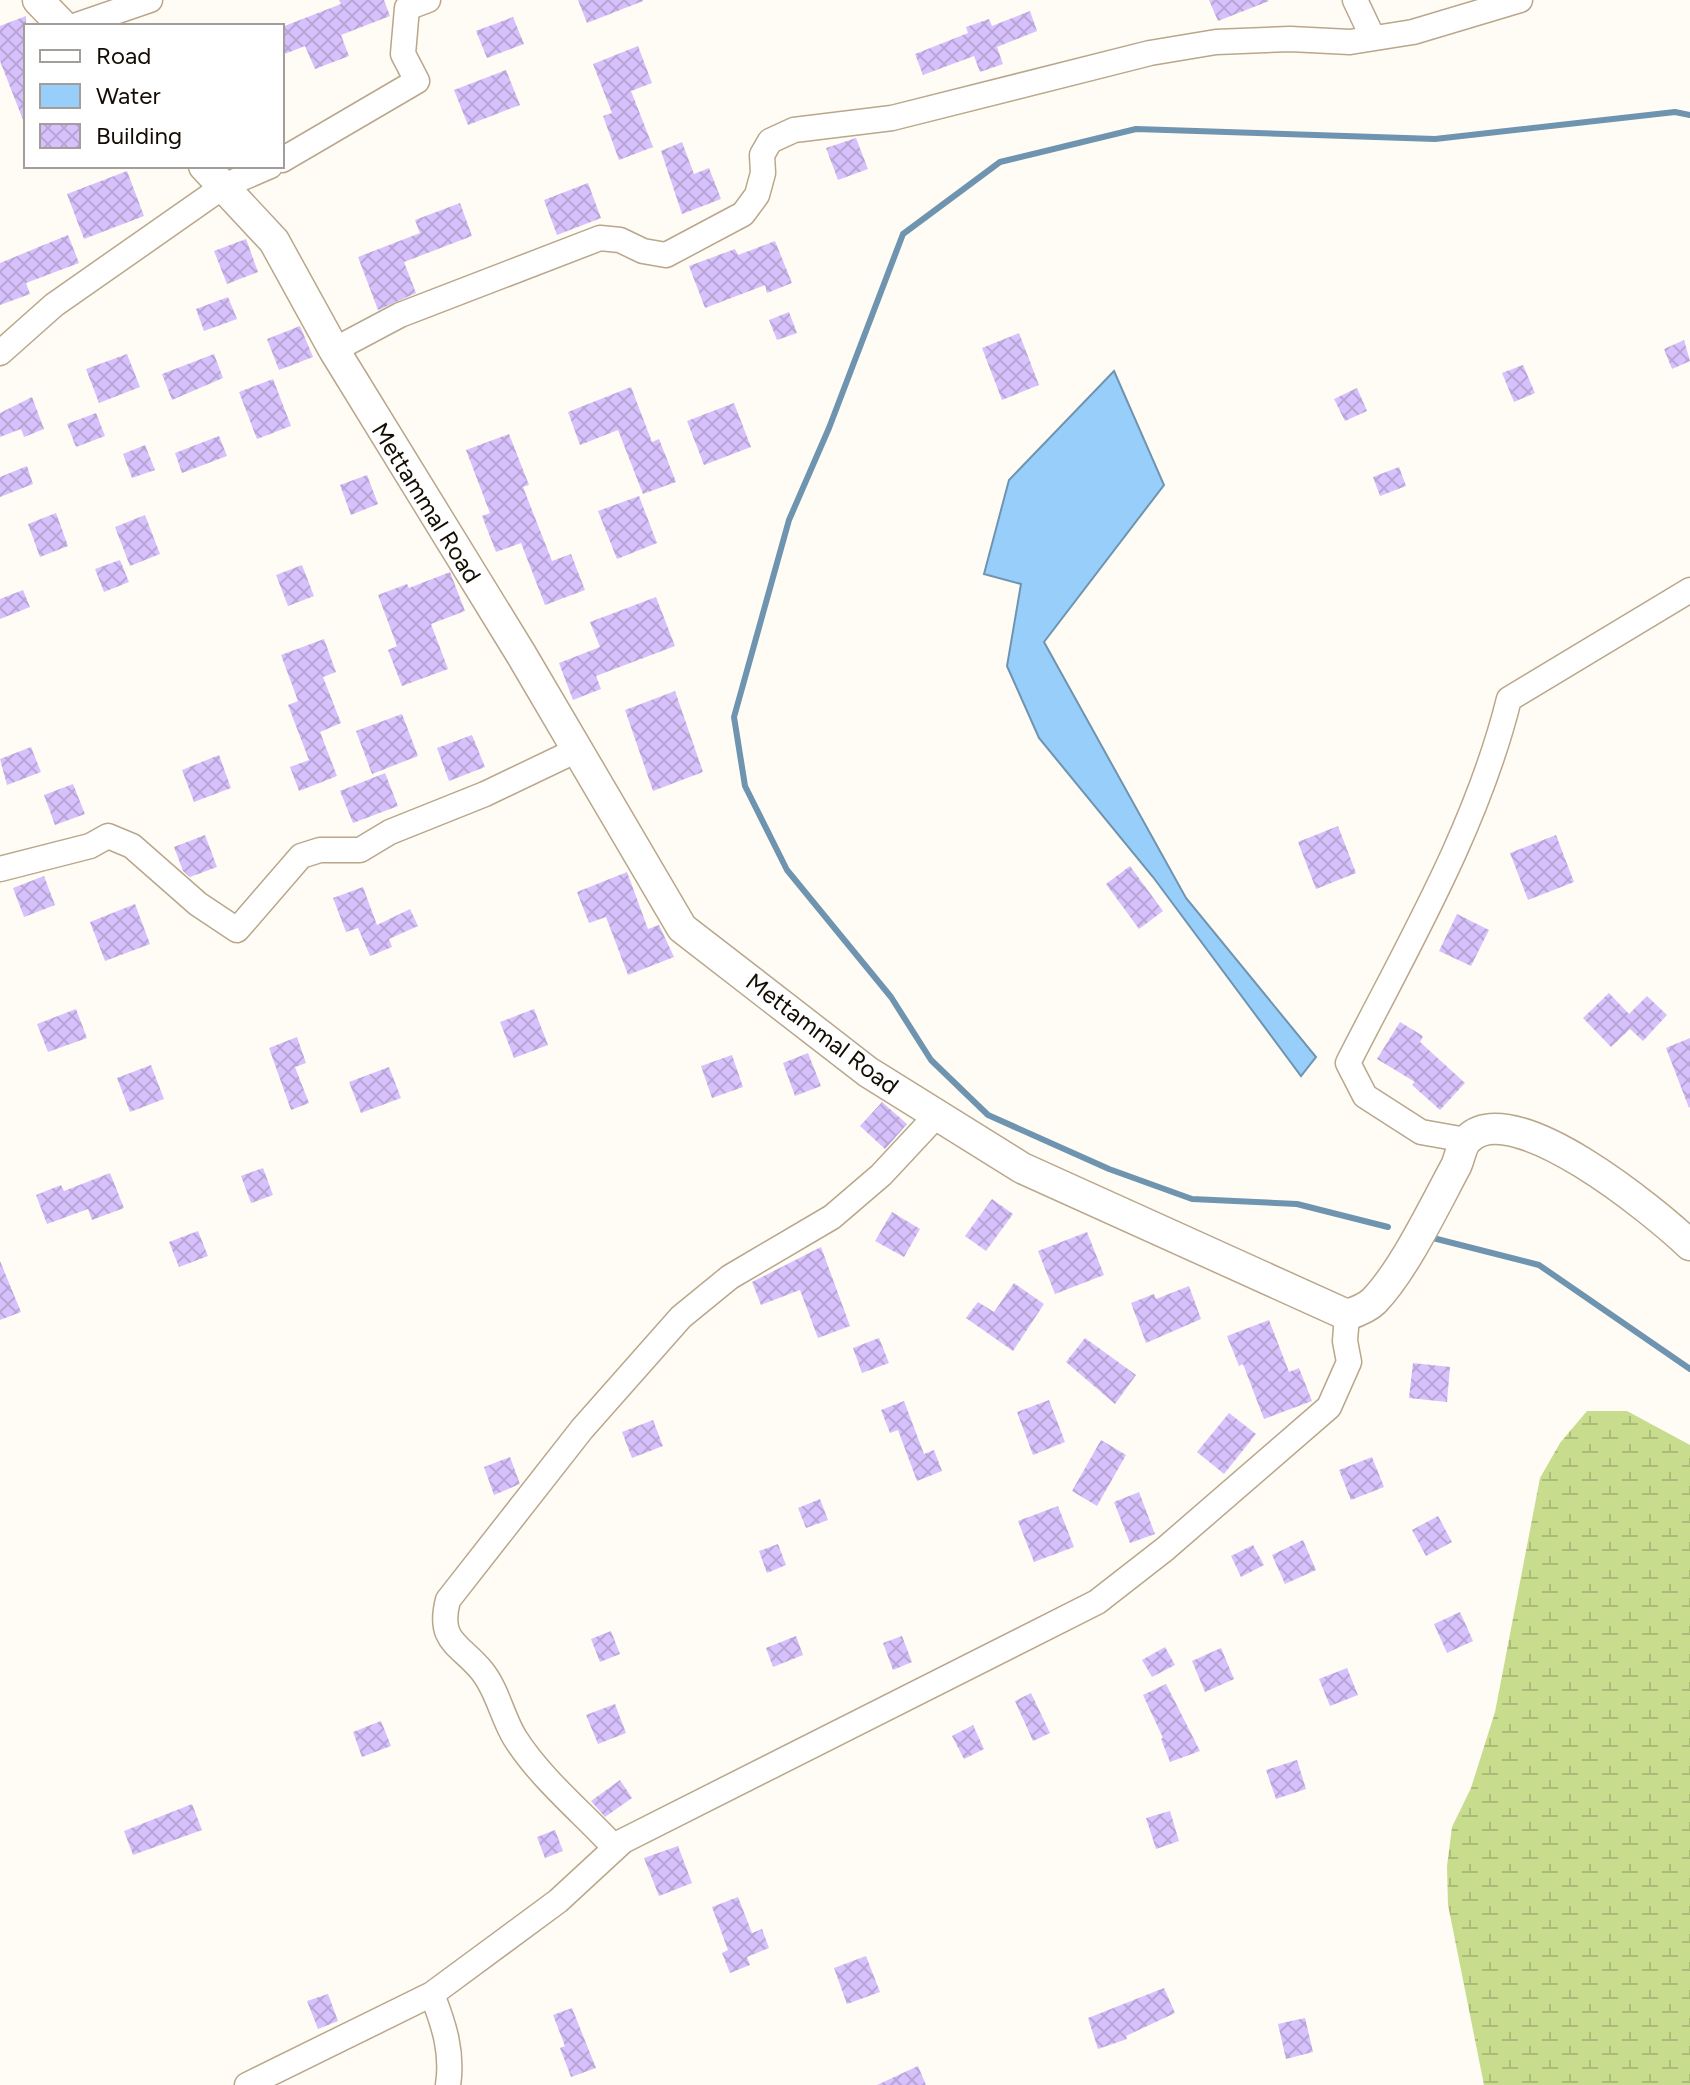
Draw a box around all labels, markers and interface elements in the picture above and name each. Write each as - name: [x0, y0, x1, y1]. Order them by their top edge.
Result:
- legend: [24, 24, 284, 168]
- text: Road: [96, 41, 151, 70]
- text: Water: [96, 81, 161, 110]
- text: Building: [96, 121, 182, 150]
- street label: Mettammal Road: [366, 417, 487, 588]
- street label: Mettammal Road: [740, 967, 904, 1100]

